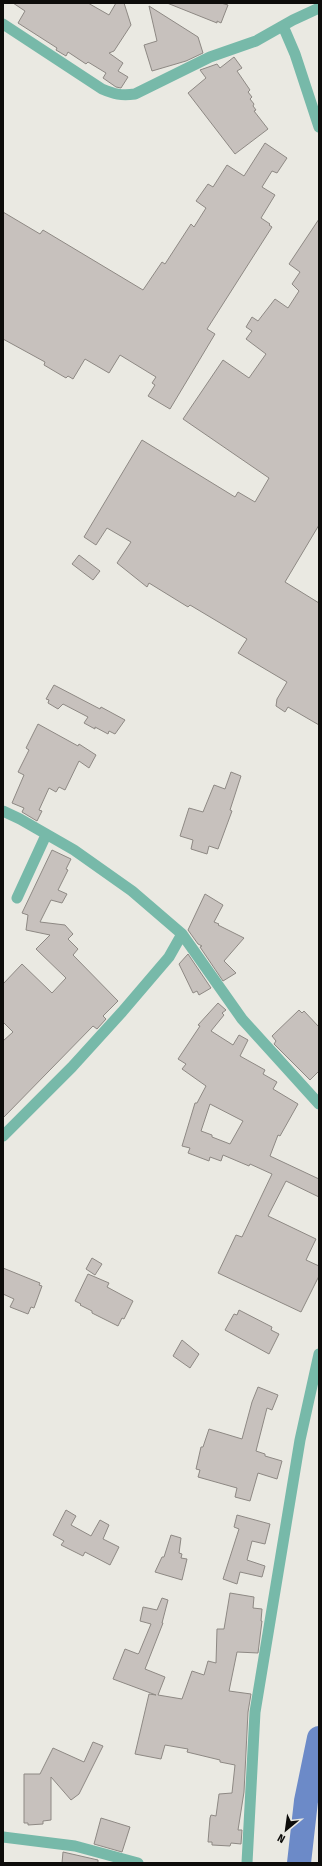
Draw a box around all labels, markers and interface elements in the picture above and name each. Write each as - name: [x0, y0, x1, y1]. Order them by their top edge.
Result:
- north arrow: [266, 1810, 306, 1850]
- text: N: [275, 1831, 287, 1846]

